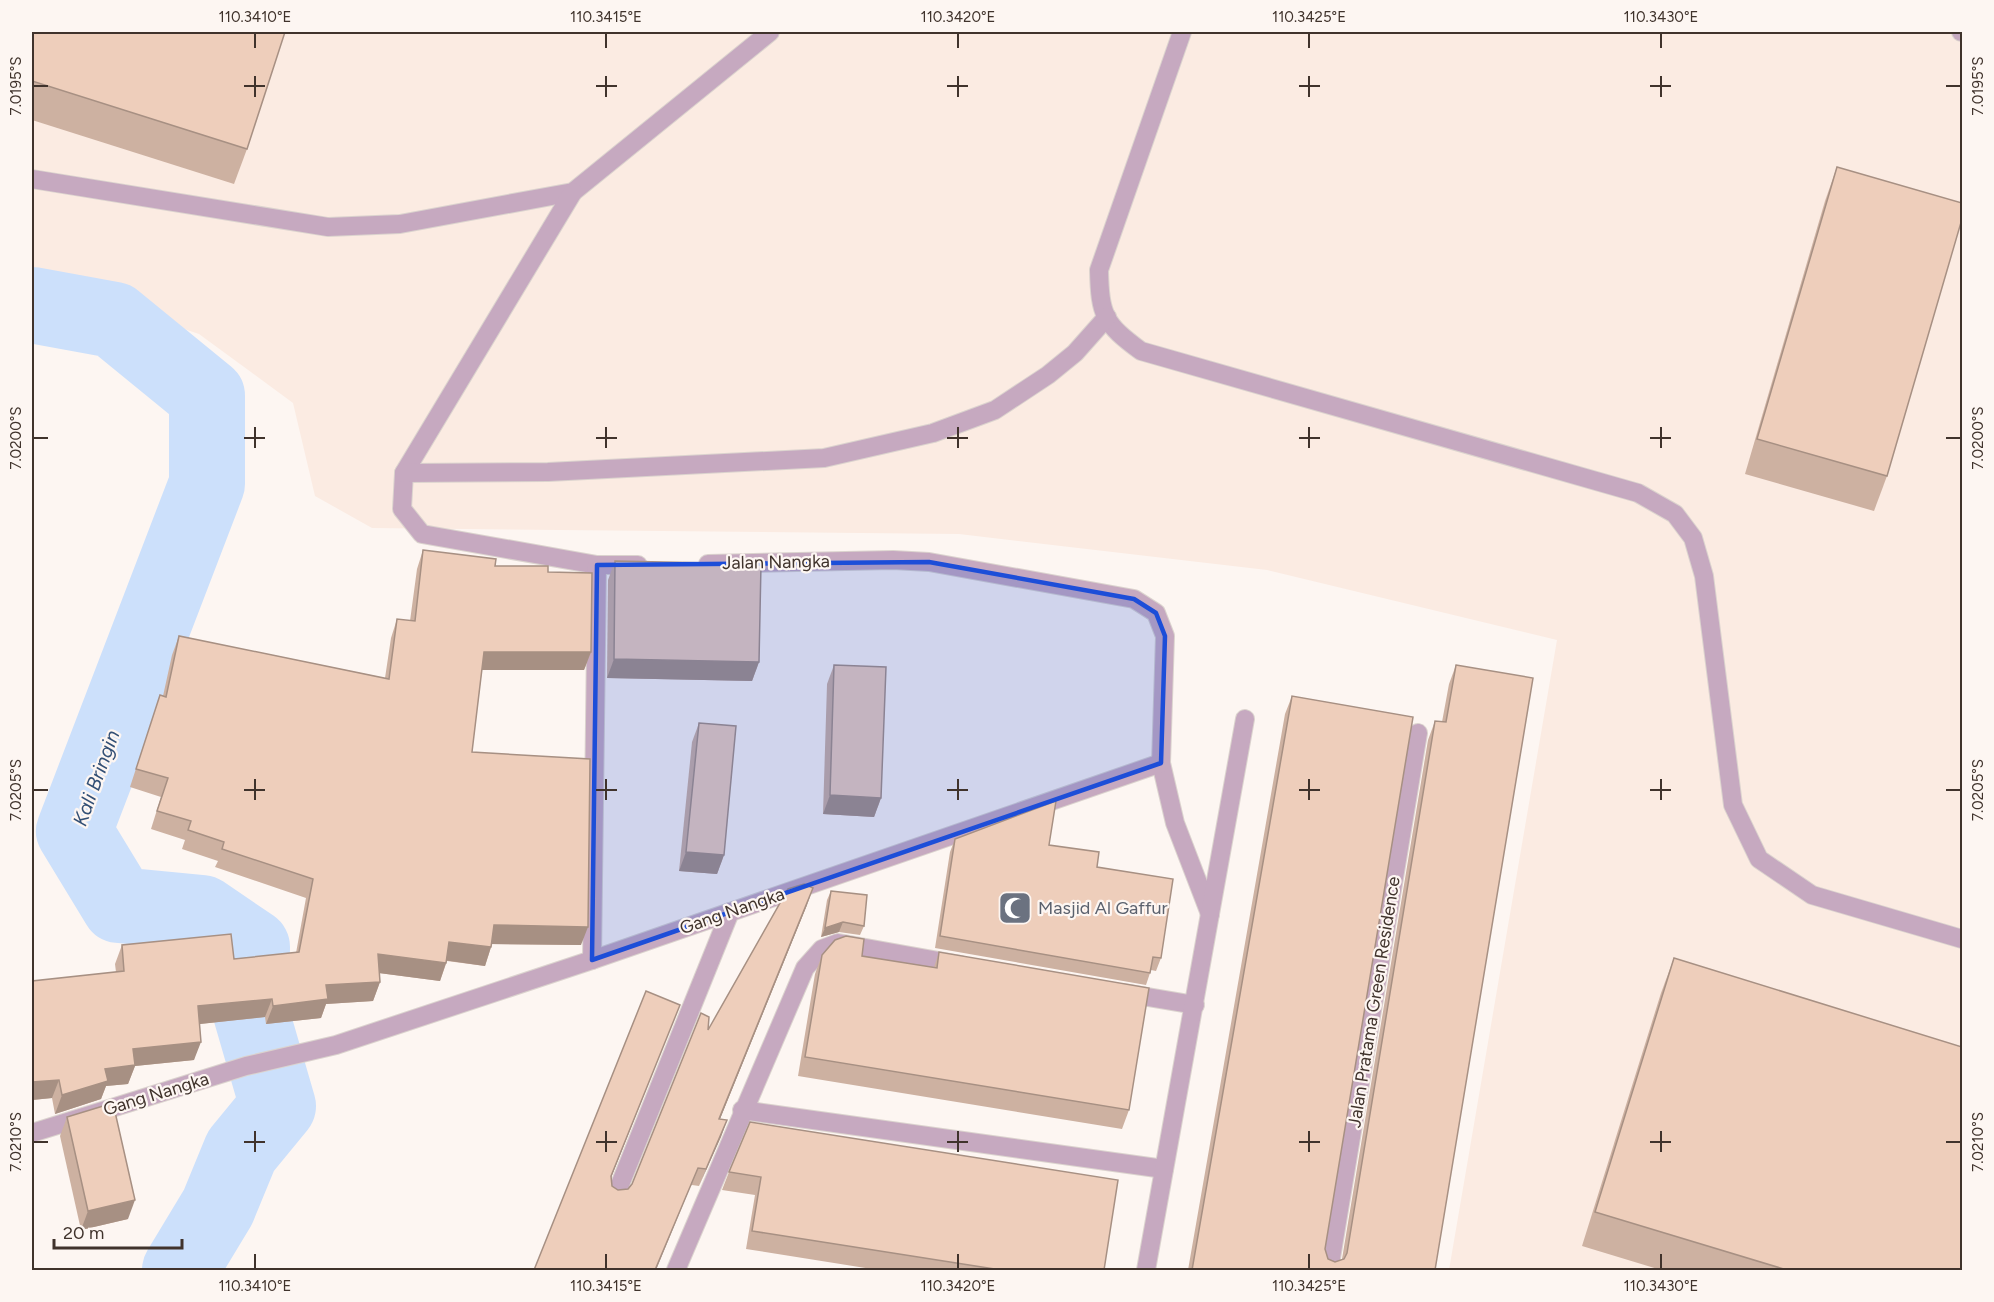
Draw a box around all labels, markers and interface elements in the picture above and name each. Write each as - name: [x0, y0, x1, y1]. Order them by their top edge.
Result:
- text: 110.3410°E: [219, 8, 291, 26]
- text: 110.3415°E: [570, 8, 642, 26]
- text: 110.3420°E: [920, 8, 996, 26]
- text: 110.3425°E: [1272, 8, 1346, 26]
- text: 110.3430°E: [1624, 8, 1698, 26]
- text: 7.0195°S: [7, 57, 25, 115]
- text: 7.0195°S: [1969, 57, 1987, 115]
- text: 7.0200°S: [7, 406, 25, 470]
- text: 7.0200°S: [1969, 406, 1987, 470]
- street label: Jalan Nangka: [722, 550, 830, 574]
- water label: Kali Bringin: [68, 727, 124, 829]
- text: 7.0205°S: [7, 759, 25, 821]
- text: 7.0205°S: [1969, 759, 1987, 821]
- street label: Jalan Pratama Green Residence: [1343, 875, 1405, 1129]
- street label: Gang Nangka: [677, 883, 787, 939]
- mosque icon: Masjid Al Gaffur: [997, 890, 1033, 926]
- place label: Masjid Al Gaffur: [1038, 897, 1168, 919]
- street label: Gang Nangka: [100, 1067, 212, 1121]
- text: 7.0210°S: [7, 1112, 25, 1172]
- text: 7.0210°S: [1969, 1112, 1987, 1172]
- scale bar: [54, 1212, 182, 1250]
- text: 20 m: [63, 1222, 104, 1244]
- text: 110.3410°E: [219, 1277, 291, 1295]
- text: 110.3415°E: [570, 1277, 642, 1295]
- text: 110.3420°E: [920, 1277, 996, 1295]
- text: 110.3425°E: [1272, 1277, 1346, 1295]
- text: 110.3430°E: [1624, 1277, 1698, 1295]

